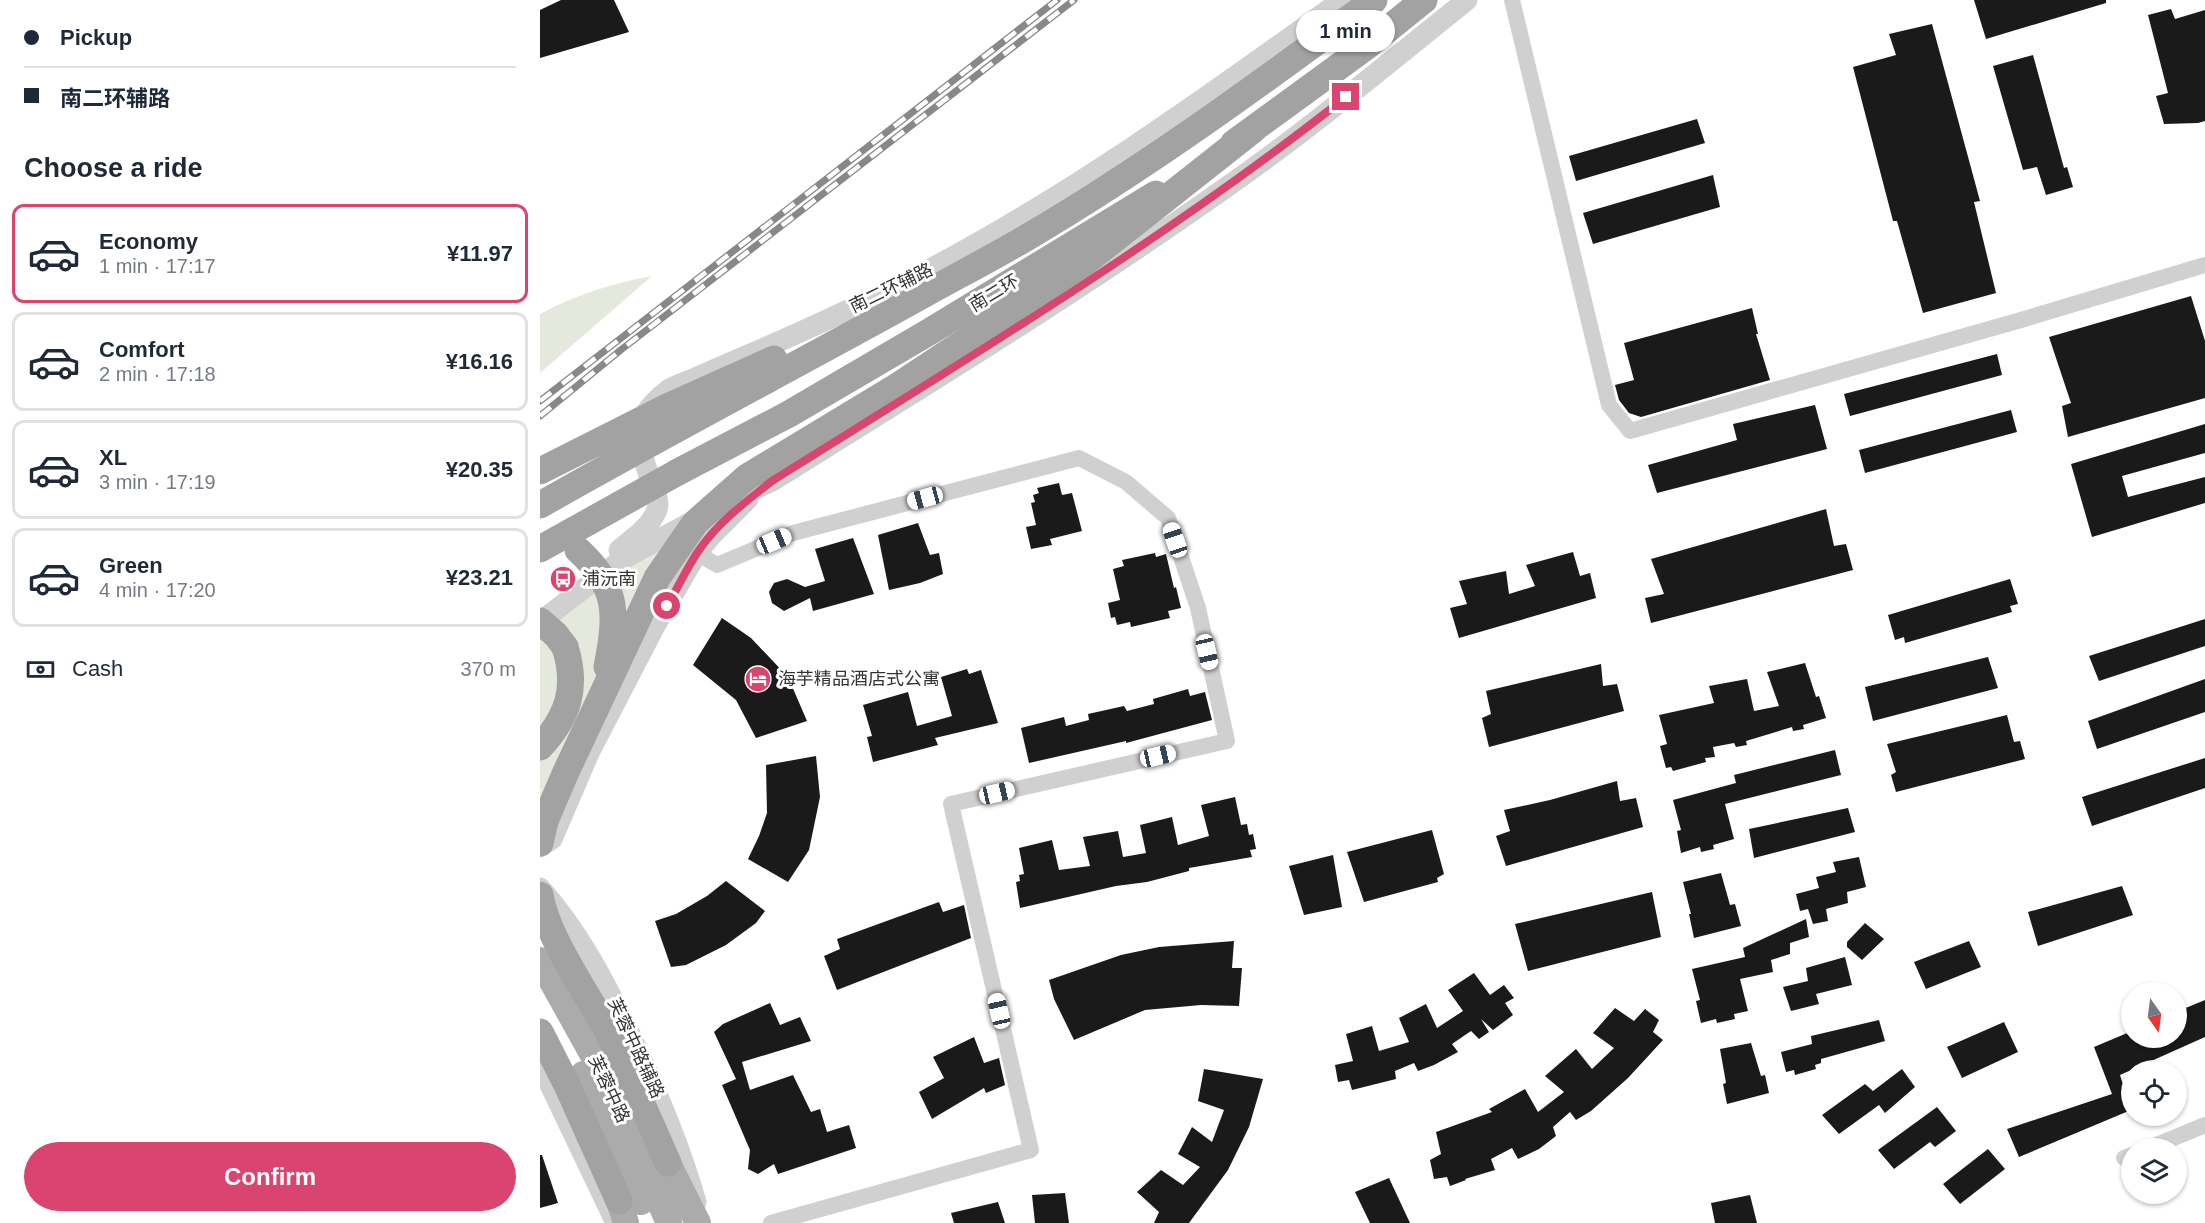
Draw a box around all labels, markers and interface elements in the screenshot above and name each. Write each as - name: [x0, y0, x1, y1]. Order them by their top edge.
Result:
- callout: 1 min: [1296, 10, 1396, 52]
- text: 1 min: [1319, 20, 1372, 42]
- text: Pickup: [60, 25, 132, 50]
- route end: [1332, 83, 1359, 110]
- text: 南二环辅路: [60, 86, 170, 111]
- text: Choose a ride: [24, 153, 203, 183]
- icon: car: [27, 227, 81, 281]
- text: Economy: [99, 229, 198, 254]
- text: ¥11.97: [447, 241, 513, 266]
- text: 1 min · 17:17: [99, 255, 216, 277]
- street label: 南二环辅路: [846, 259, 936, 317]
- street label: 南二环: [966, 271, 1022, 315]
- icon: car: [27, 335, 81, 389]
- text: Comfort: [99, 337, 185, 362]
- text: ¥16.16: [446, 349, 513, 374]
- text: 2 min · 17:18: [99, 363, 216, 385]
- icon: car: [27, 443, 81, 497]
- text: XL: [99, 445, 127, 470]
- text: ¥20.35: [446, 457, 513, 482]
- text: 3 min · 17:19: [99, 471, 216, 493]
- car: [905, 485, 945, 511]
- car: [1161, 520, 1189, 560]
- car: [754, 526, 794, 556]
- icon: car: [27, 551, 81, 605]
- text: Green: [99, 553, 163, 578]
- bus stop icon: 浦沅南: [548, 564, 578, 594]
- text: ¥23.21: [446, 565, 513, 590]
- place label: 浦沅南: [582, 569, 636, 589]
- text: 4 min · 17:20: [99, 579, 216, 601]
- route start: [653, 592, 680, 619]
- car: [1194, 632, 1220, 672]
- icon: cash: [24, 653, 57, 686]
- text: Cash: [72, 656, 123, 681]
- text: 370 m: [460, 658, 516, 680]
- hotel icon: 海芋精品酒店式公寓: [743, 664, 773, 694]
- place label: 海芋精品酒店式公寓: [778, 669, 940, 689]
- car: [1138, 743, 1178, 769]
- car: [977, 780, 1017, 806]
- north arrow: [2121, 982, 2187, 1048]
- map controls: [2121, 982, 2187, 1204]
- car: [986, 991, 1012, 1031]
- street label: 芙蓉中路辅路: [603, 994, 669, 1102]
- street label: 芙蓉中路: [584, 1052, 634, 1126]
- button: locate: [2121, 1060, 2187, 1126]
- button: layers: [2121, 1138, 2187, 1204]
- button: Confirm: [24, 1142, 516, 1211]

